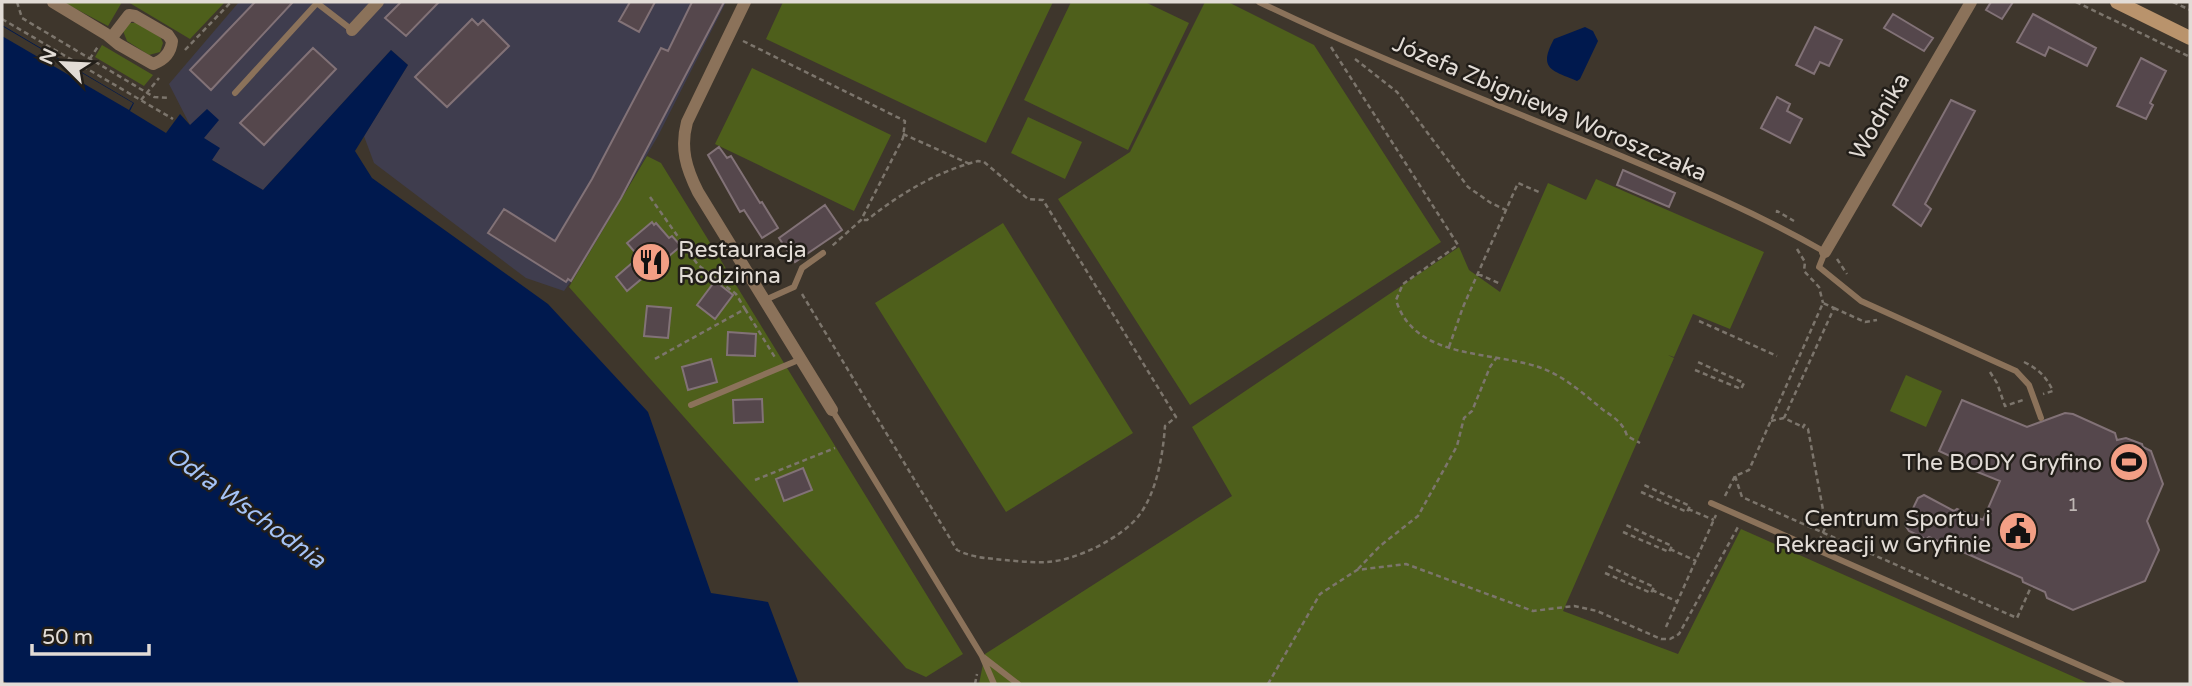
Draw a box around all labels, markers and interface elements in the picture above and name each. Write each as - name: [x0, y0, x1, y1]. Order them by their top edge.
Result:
- north arrow: [28, 28, 98, 98]
- street label: Józefa Zbigniewa Woroszczaka: [1388, 30, 1711, 188]
- text: N: [35, 45, 62, 68]
- street label: Wodnika: [1844, 68, 1916, 165]
- place label: Restauracja Rodzinna: [678, 236, 807, 290]
- restaurant icon: Restauracja Rodzinna: [630, 241, 672, 283]
- water label: Odra Wschodnia: [161, 440, 331, 575]
- sports icon: The BODY Gryfino: [2108, 441, 2150, 483]
- place label: The BODY Gryfino: [1902, 449, 2102, 477]
- house number: 1: [2067, 494, 2079, 516]
- place label: Centrum Sportu i Rekreacji w Gryfinie: [1775, 505, 1991, 559]
- public building icon: Centrum Sportu i Rekreacji w Gryfinie: [1997, 510, 2039, 552]
- scale bar: [32, 612, 149, 656]
- text: 50 m: [42, 625, 93, 650]

